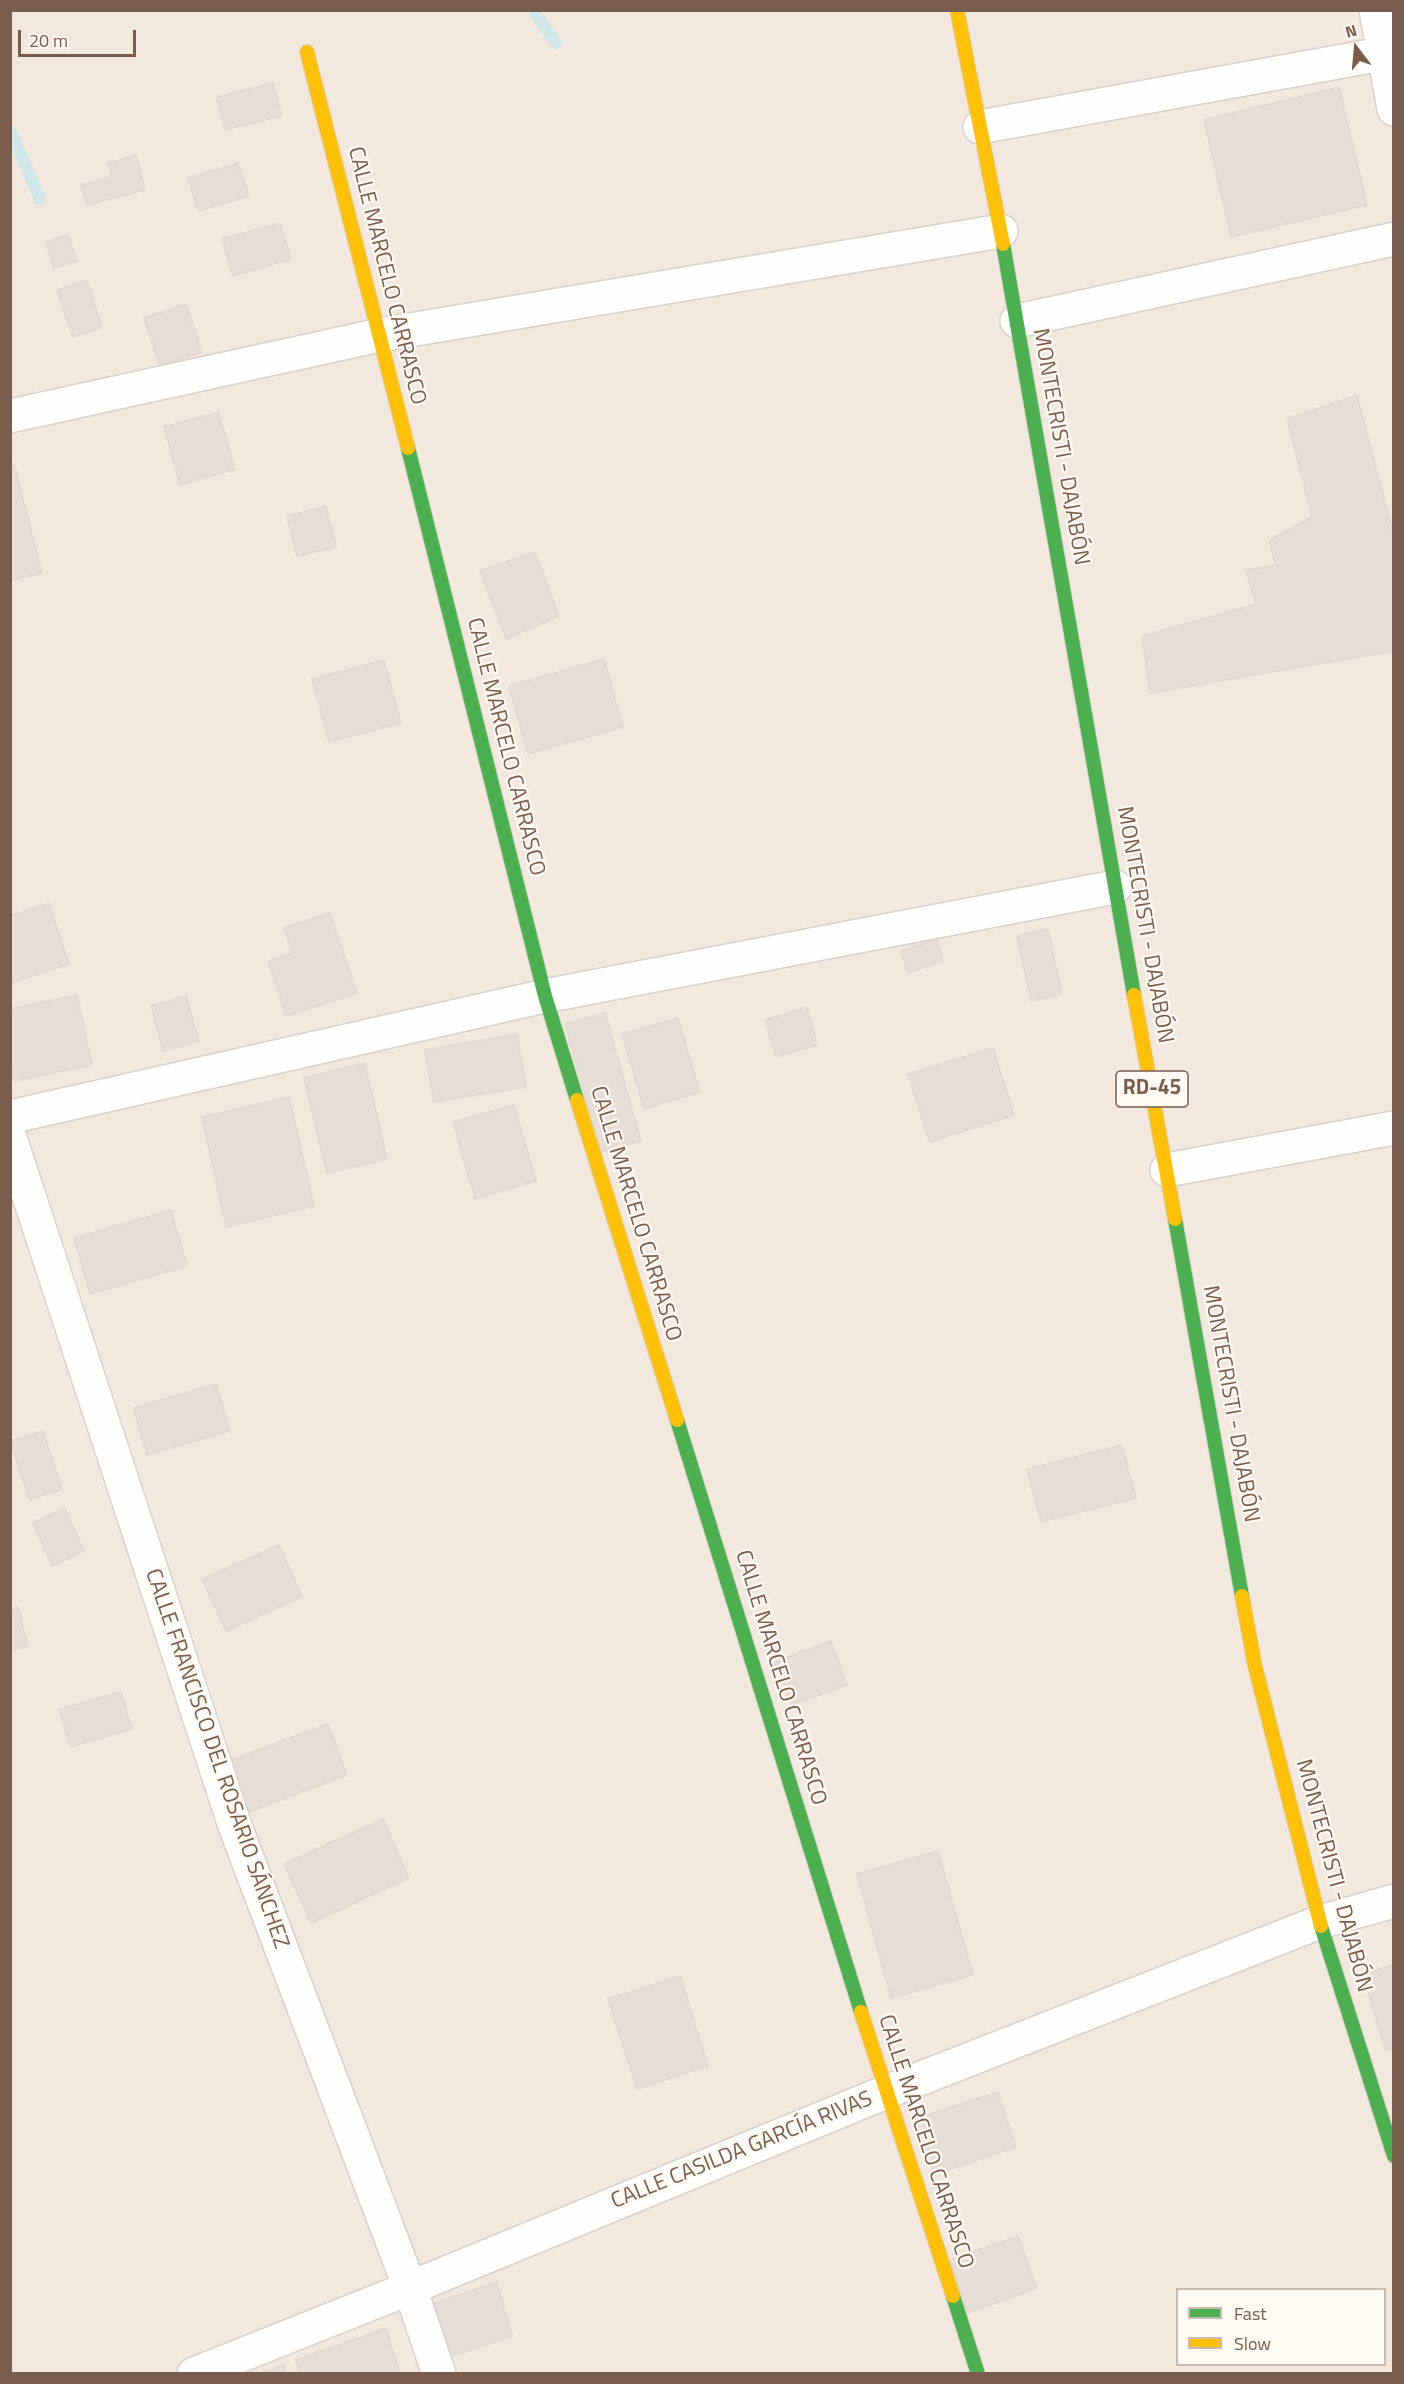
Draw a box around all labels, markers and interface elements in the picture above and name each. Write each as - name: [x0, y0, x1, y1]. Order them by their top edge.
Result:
- scale bar: [21, 18, 140, 56]
- north arrow: [1326, 18, 1386, 78]
- text: N: [1342, 18, 1360, 44]
- text: 20 m: [29, 27, 68, 54]
- street label: CALLE MARCELO CARRASCO: [341, 144, 431, 408]
- street label: MONTECRISTI - DAJABÓN: [1026, 327, 1094, 567]
- street label: CALLE MARCELO CARRASCO: [460, 615, 550, 879]
- street label: MONTECRISTI - DAJABÓN: [1110, 805, 1178, 1045]
- road number: RD-45: [1116, 1071, 1188, 1107]
- street label: CALLE MARCELO CARRASCO: [584, 1083, 686, 1345]
- street label: MONTECRISTI - DAJABÓN: [1196, 1284, 1264, 1524]
- street label: CALLE MARCELO CARRASCO: [729, 1547, 831, 1809]
- street label: CALLE FRANCISCO DEL ROSARIO SÁNCHEZ: [138, 1566, 294, 1952]
- street label: MONTECRISTI - DAJABÓN: [1289, 1757, 1377, 1995]
- street label: CALLE MARCELO CARRASCO: [871, 2012, 979, 2272]
- street label: CALLE CASILDA GARCÍA RIVAS: [608, 2086, 876, 2216]
- legend: [1176, 2288, 1386, 2366]
- text: Fast: [1234, 2300, 1267, 2327]
- text: Slow: [1234, 2330, 1271, 2357]

